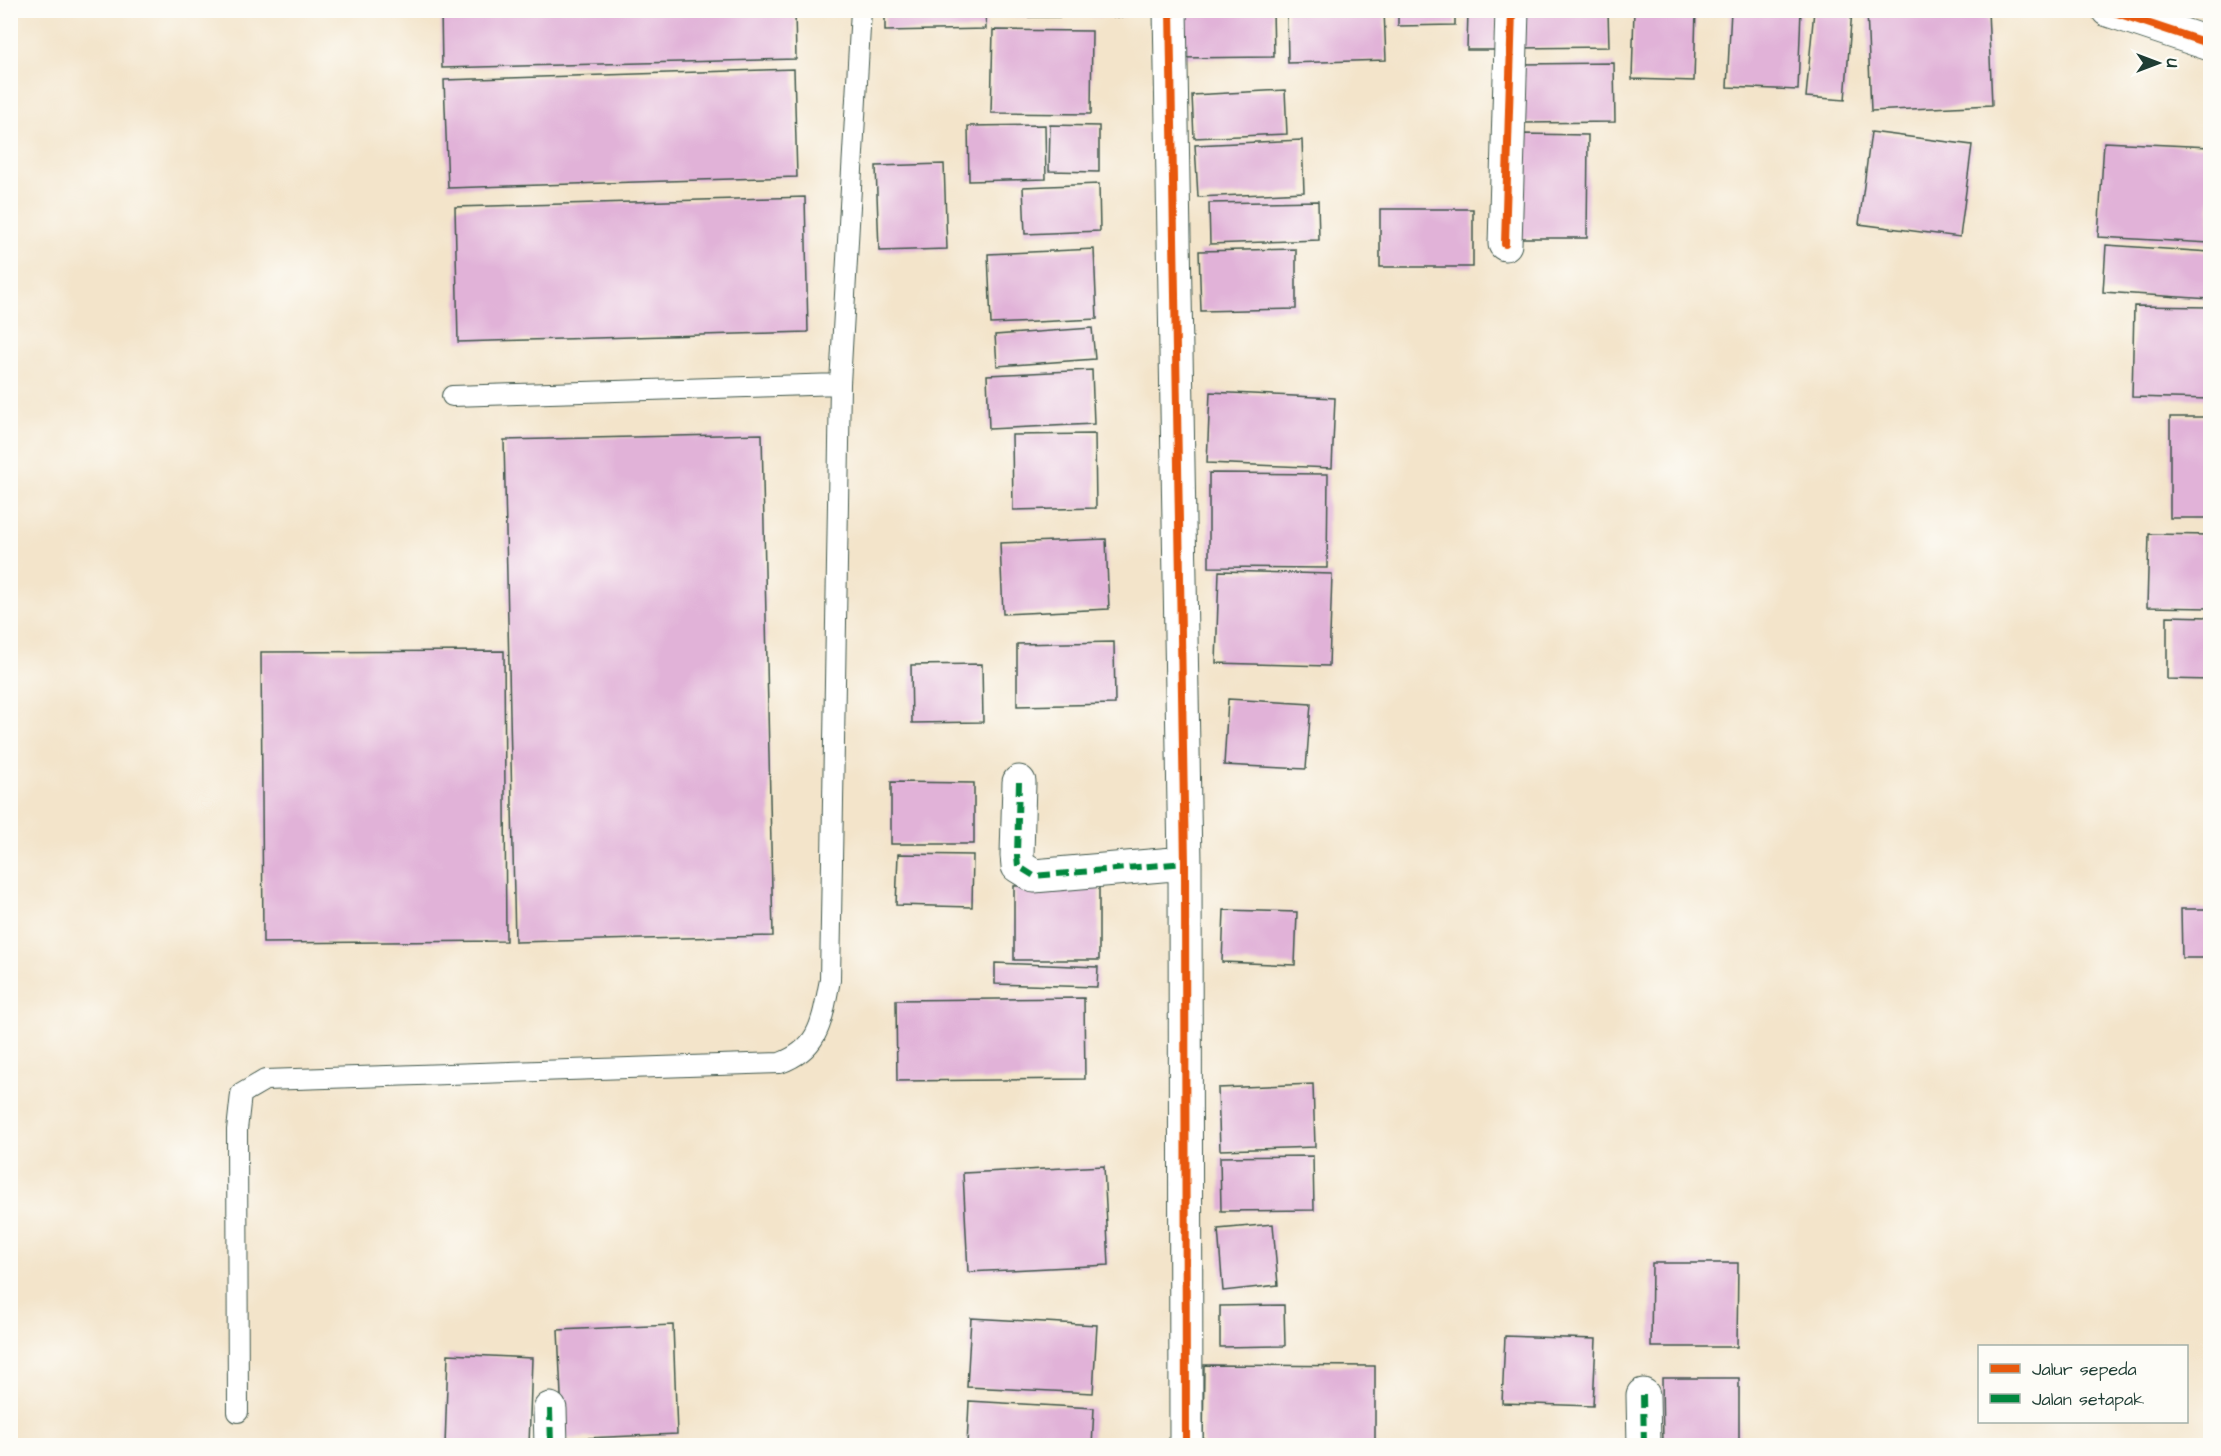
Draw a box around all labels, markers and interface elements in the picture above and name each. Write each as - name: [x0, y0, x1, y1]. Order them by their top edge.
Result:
- north arrow: [2128, 33, 2188, 93]
- text: U: [2161, 59, 2183, 68]
- legend: [1978, 1345, 2188, 1423]
- text: Jalur sepeda: [2032, 1357, 2137, 1382]
- text: Jalan setapak: [2032, 1387, 2144, 1412]

